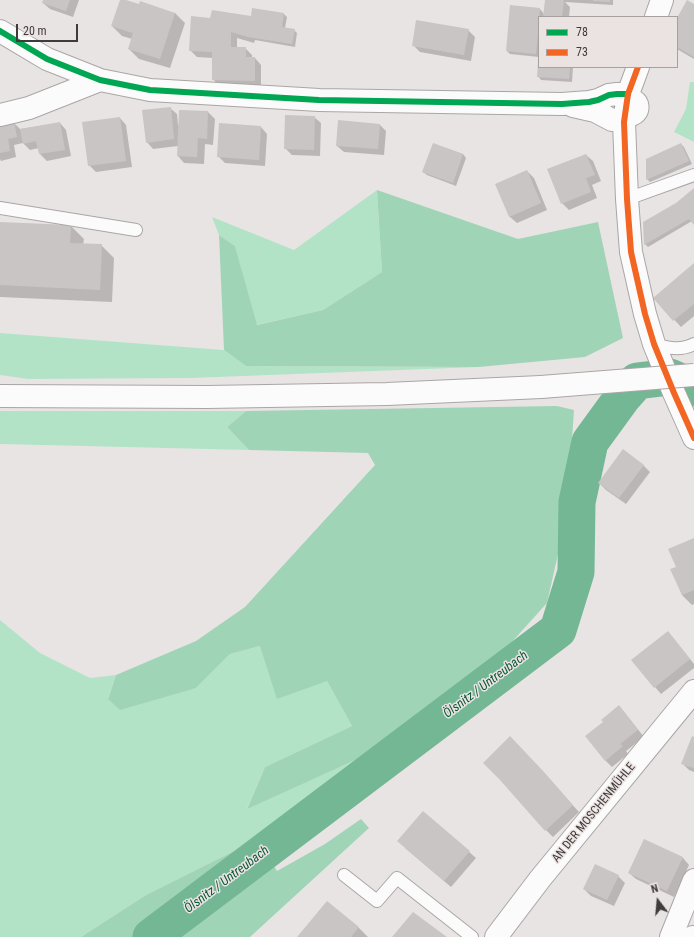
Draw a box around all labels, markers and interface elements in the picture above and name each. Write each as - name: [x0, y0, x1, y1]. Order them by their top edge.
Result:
- scale bar: [18, 16, 80, 42]
- legend: [538, 16, 678, 68]
- text: 20 m: [23, 24, 47, 38]
- text: 78: [576, 25, 588, 39]
- text: 73: [576, 45, 588, 59]
- water label: Ölsnitz / Untreubach: [441, 648, 531, 722]
- street label: AN DER MOSCHENMÜHLE: [549, 760, 639, 866]
- water label: Ölsnitz / Untreubach: [182, 843, 272, 917]
- north arrow: [638, 881, 678, 921]
- text: N: [650, 882, 660, 896]

